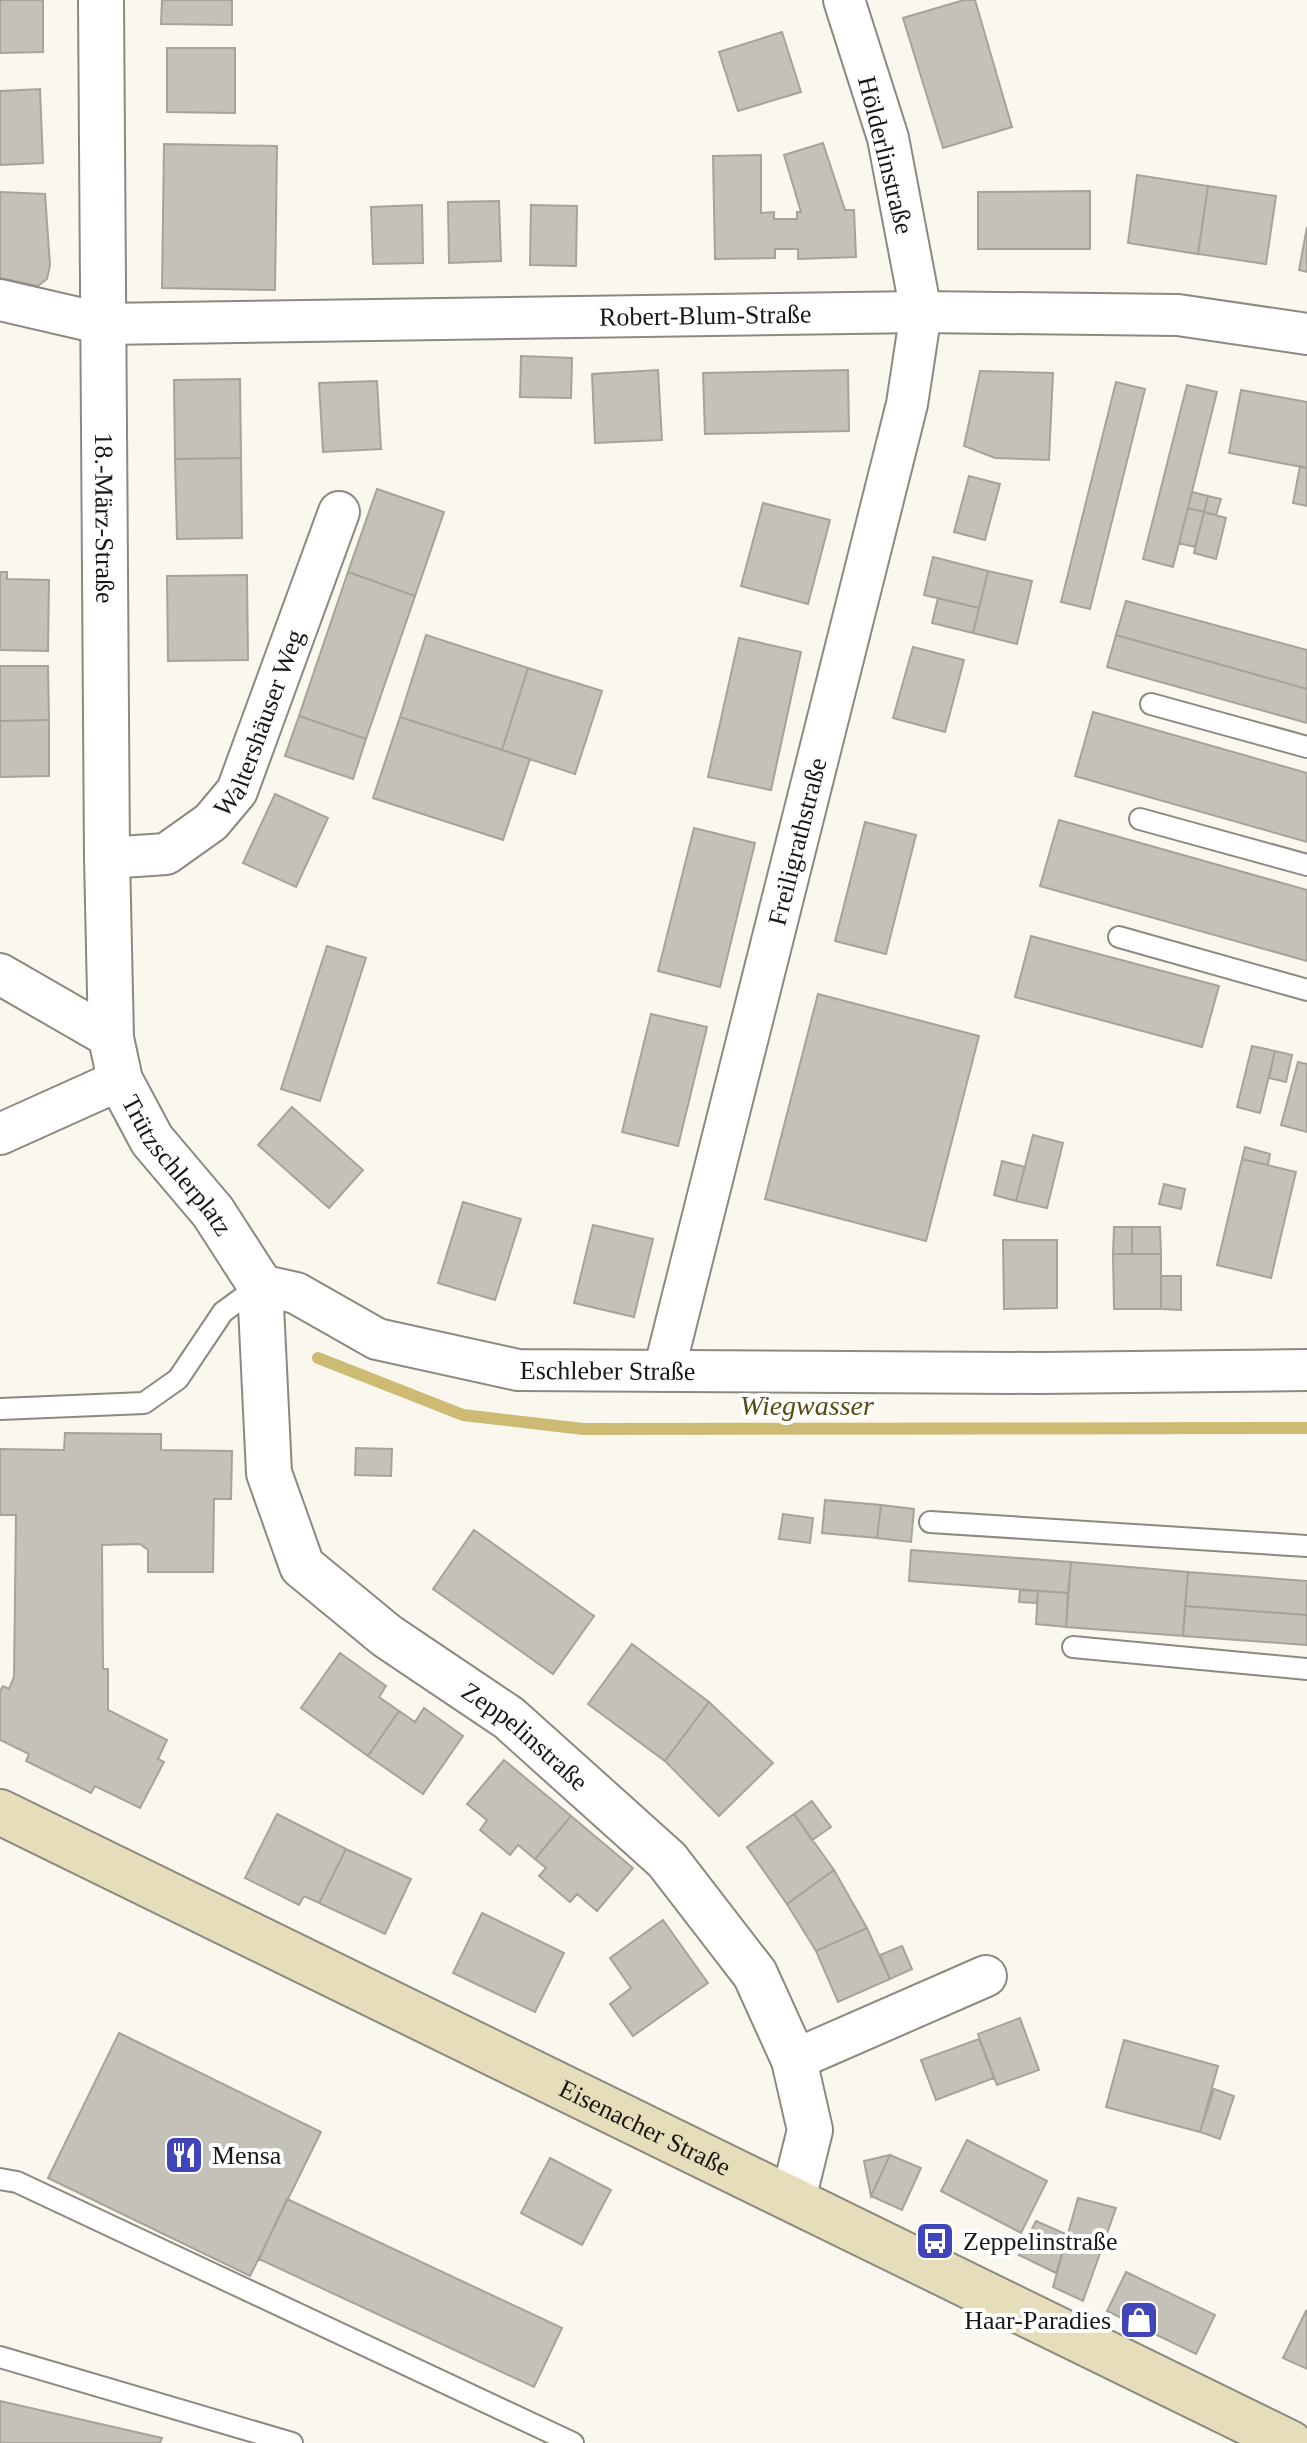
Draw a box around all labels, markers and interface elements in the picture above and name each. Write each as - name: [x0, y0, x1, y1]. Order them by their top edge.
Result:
- street label: Hölderlinstraße: [852, 73, 919, 237]
- street label: Robert-Blum-Straße: [599, 300, 812, 332]
- street label: 18.-März-Straße: [89, 432, 119, 604]
- street label: Waltershäuser Weg: [208, 626, 310, 823]
- street label: Freiligrathstraße: [763, 755, 833, 929]
- street label: Trützschlerplatz: [116, 1090, 238, 1241]
- street label: Eschleber Straße: [520, 1356, 695, 1386]
- water label: Wiegwasser: [740, 1390, 874, 1421]
- street label: Zeppelinstraße: [456, 1677, 594, 1797]
- street label: Eisenacher Straße: [554, 2074, 735, 2182]
- restaurant icon: Mensa: [163, 2134, 205, 2176]
- place label: Mensa: [212, 2141, 282, 2170]
- bus stop icon: Zeppelinstraße: [914, 2220, 956, 2262]
- place label: Zeppelinstraße: [963, 2227, 1118, 2256]
- shop icon: Haar-Paradies: [1118, 2299, 1160, 2341]
- place label: Haar-Paradies: [964, 2306, 1111, 2335]

